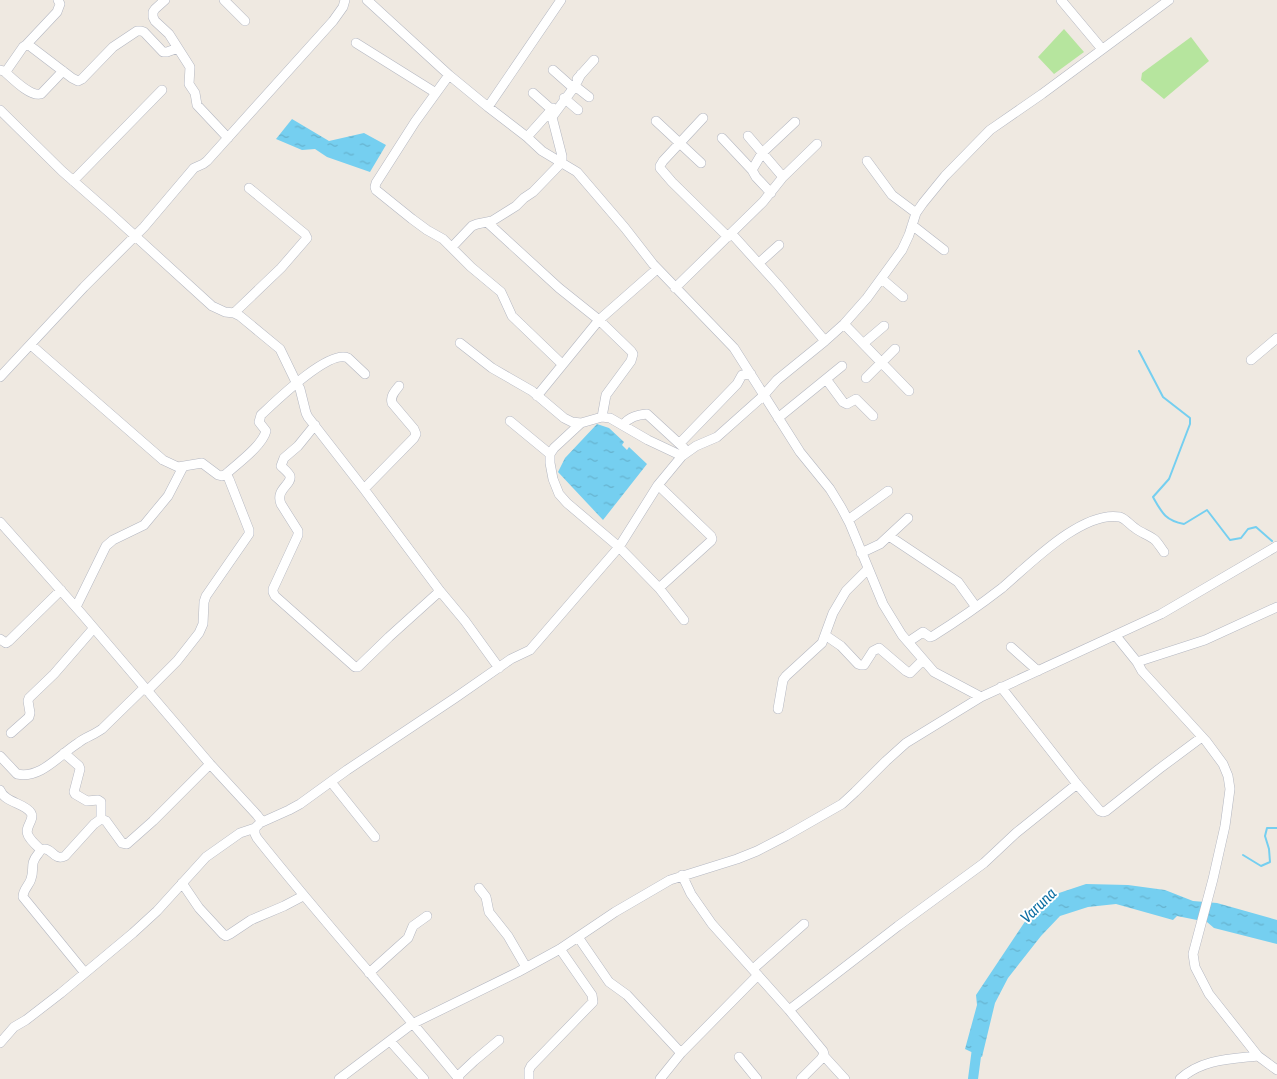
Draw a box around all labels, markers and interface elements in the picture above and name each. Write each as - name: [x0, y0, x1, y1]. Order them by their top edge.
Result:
- water label: Varuna: [1016, 883, 1060, 926]

